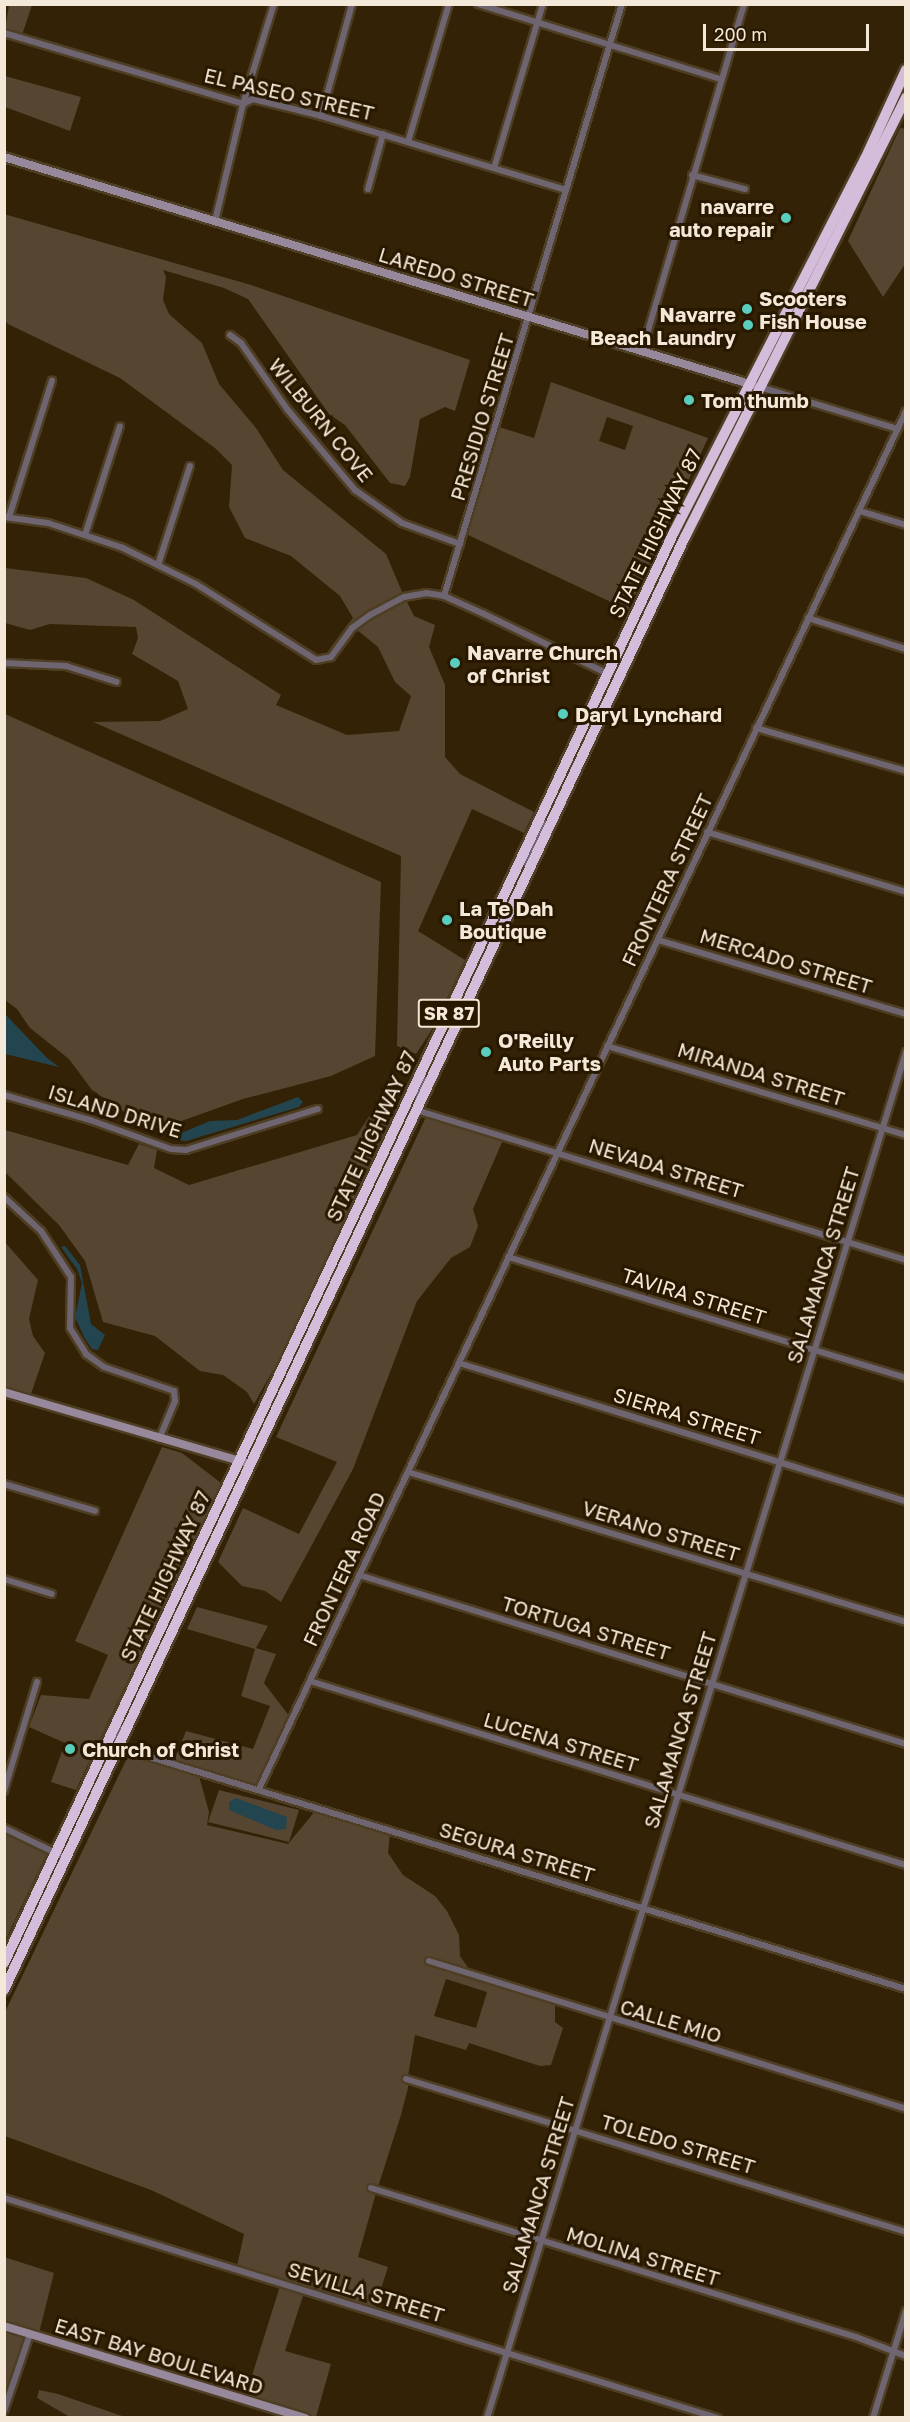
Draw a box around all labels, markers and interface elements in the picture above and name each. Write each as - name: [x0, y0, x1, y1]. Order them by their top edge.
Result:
- scale bar: [706, 12, 872, 50]
- text: 200 m: [714, 23, 767, 45]
- street label: EL PASEO STREET: [202, 63, 376, 125]
- place label: navarre auto repair: [669, 195, 774, 242]
- marker: navarre auto repair: [779, 211, 793, 225]
- street label: LAREDO STREET: [376, 242, 536, 312]
- place label: Scooters Fish House: [759, 286, 867, 333]
- place label: Navarre Beach Laundry: [590, 302, 736, 349]
- marker: Scooters Fish House: [740, 302, 754, 316]
- marker: Navarre Beach Laundry: [741, 318, 755, 332]
- street label: PRESIDIO STREET: [445, 330, 519, 504]
- street label: WILBURN COVE: [264, 353, 378, 487]
- place label: Tom thumb: [701, 388, 809, 412]
- marker: Tom thumb: [682, 393, 696, 407]
- street label: STATE HIGHWAY 87: [604, 444, 706, 622]
- place label: Navarre Church of Christ: [467, 640, 618, 687]
- marker: Navarre Church of Christ: [448, 656, 462, 670]
- place label: Daryl Lynchard: [575, 702, 722, 726]
- marker: Daryl Lynchard: [556, 707, 570, 721]
- street label: FRONTERA STREET: [616, 790, 718, 970]
- place label: La Te Dah Boutique: [459, 897, 553, 944]
- marker: La Te Dah Boutique: [440, 913, 454, 927]
- street label: MERCADO STREET: [697, 923, 875, 999]
- road number: SR 87: [418, 998, 480, 1028]
- place label: O'Reilly Auto Parts: [498, 1028, 601, 1075]
- street label: MIRANDA STREET: [675, 1037, 847, 1111]
- marker: O'Reilly Auto Parts: [479, 1045, 493, 1059]
- street label: STATE HIGHWAY 87: [321, 1047, 421, 1225]
- street label: ISLAND DRIVE: [45, 1079, 185, 1143]
- street label: NEVADA STREET: [586, 1133, 746, 1203]
- street label: SALAMANCA STREET: [782, 1164, 864, 1366]
- street label: TAVIRA STREET: [619, 1263, 769, 1329]
- street label: SIERRA STREET: [611, 1382, 763, 1450]
- street label: STATE HIGHWAY 87: [115, 1487, 215, 1665]
- street label: FRONTERA ROAD: [298, 1488, 390, 1650]
- street label: VERANO STREET: [579, 1496, 743, 1566]
- street label: TORTUGA STREET: [499, 1591, 673, 1665]
- street label: SALAMANCA STREET: [639, 1629, 721, 1831]
- street label: LUCENA STREET: [481, 1707, 641, 1777]
- place label: Church of Christ: [82, 1737, 239, 1761]
- marker: Church of Christ: [63, 1742, 77, 1756]
- street label: SEGURA STREET: [436, 1817, 598, 1887]
- street label: CALLE MIO: [617, 1994, 725, 2048]
- street label: SALAMANCA STREET: [497, 2094, 579, 2296]
- street label: TOLEDO STREET: [598, 2109, 758, 2179]
- street label: MOLINA STREET: [564, 2221, 722, 2291]
- street label: SEVILLA STREET: [285, 2257, 447, 2327]
- street label: EAST BAY BOULEVARD: [52, 2313, 266, 2399]

